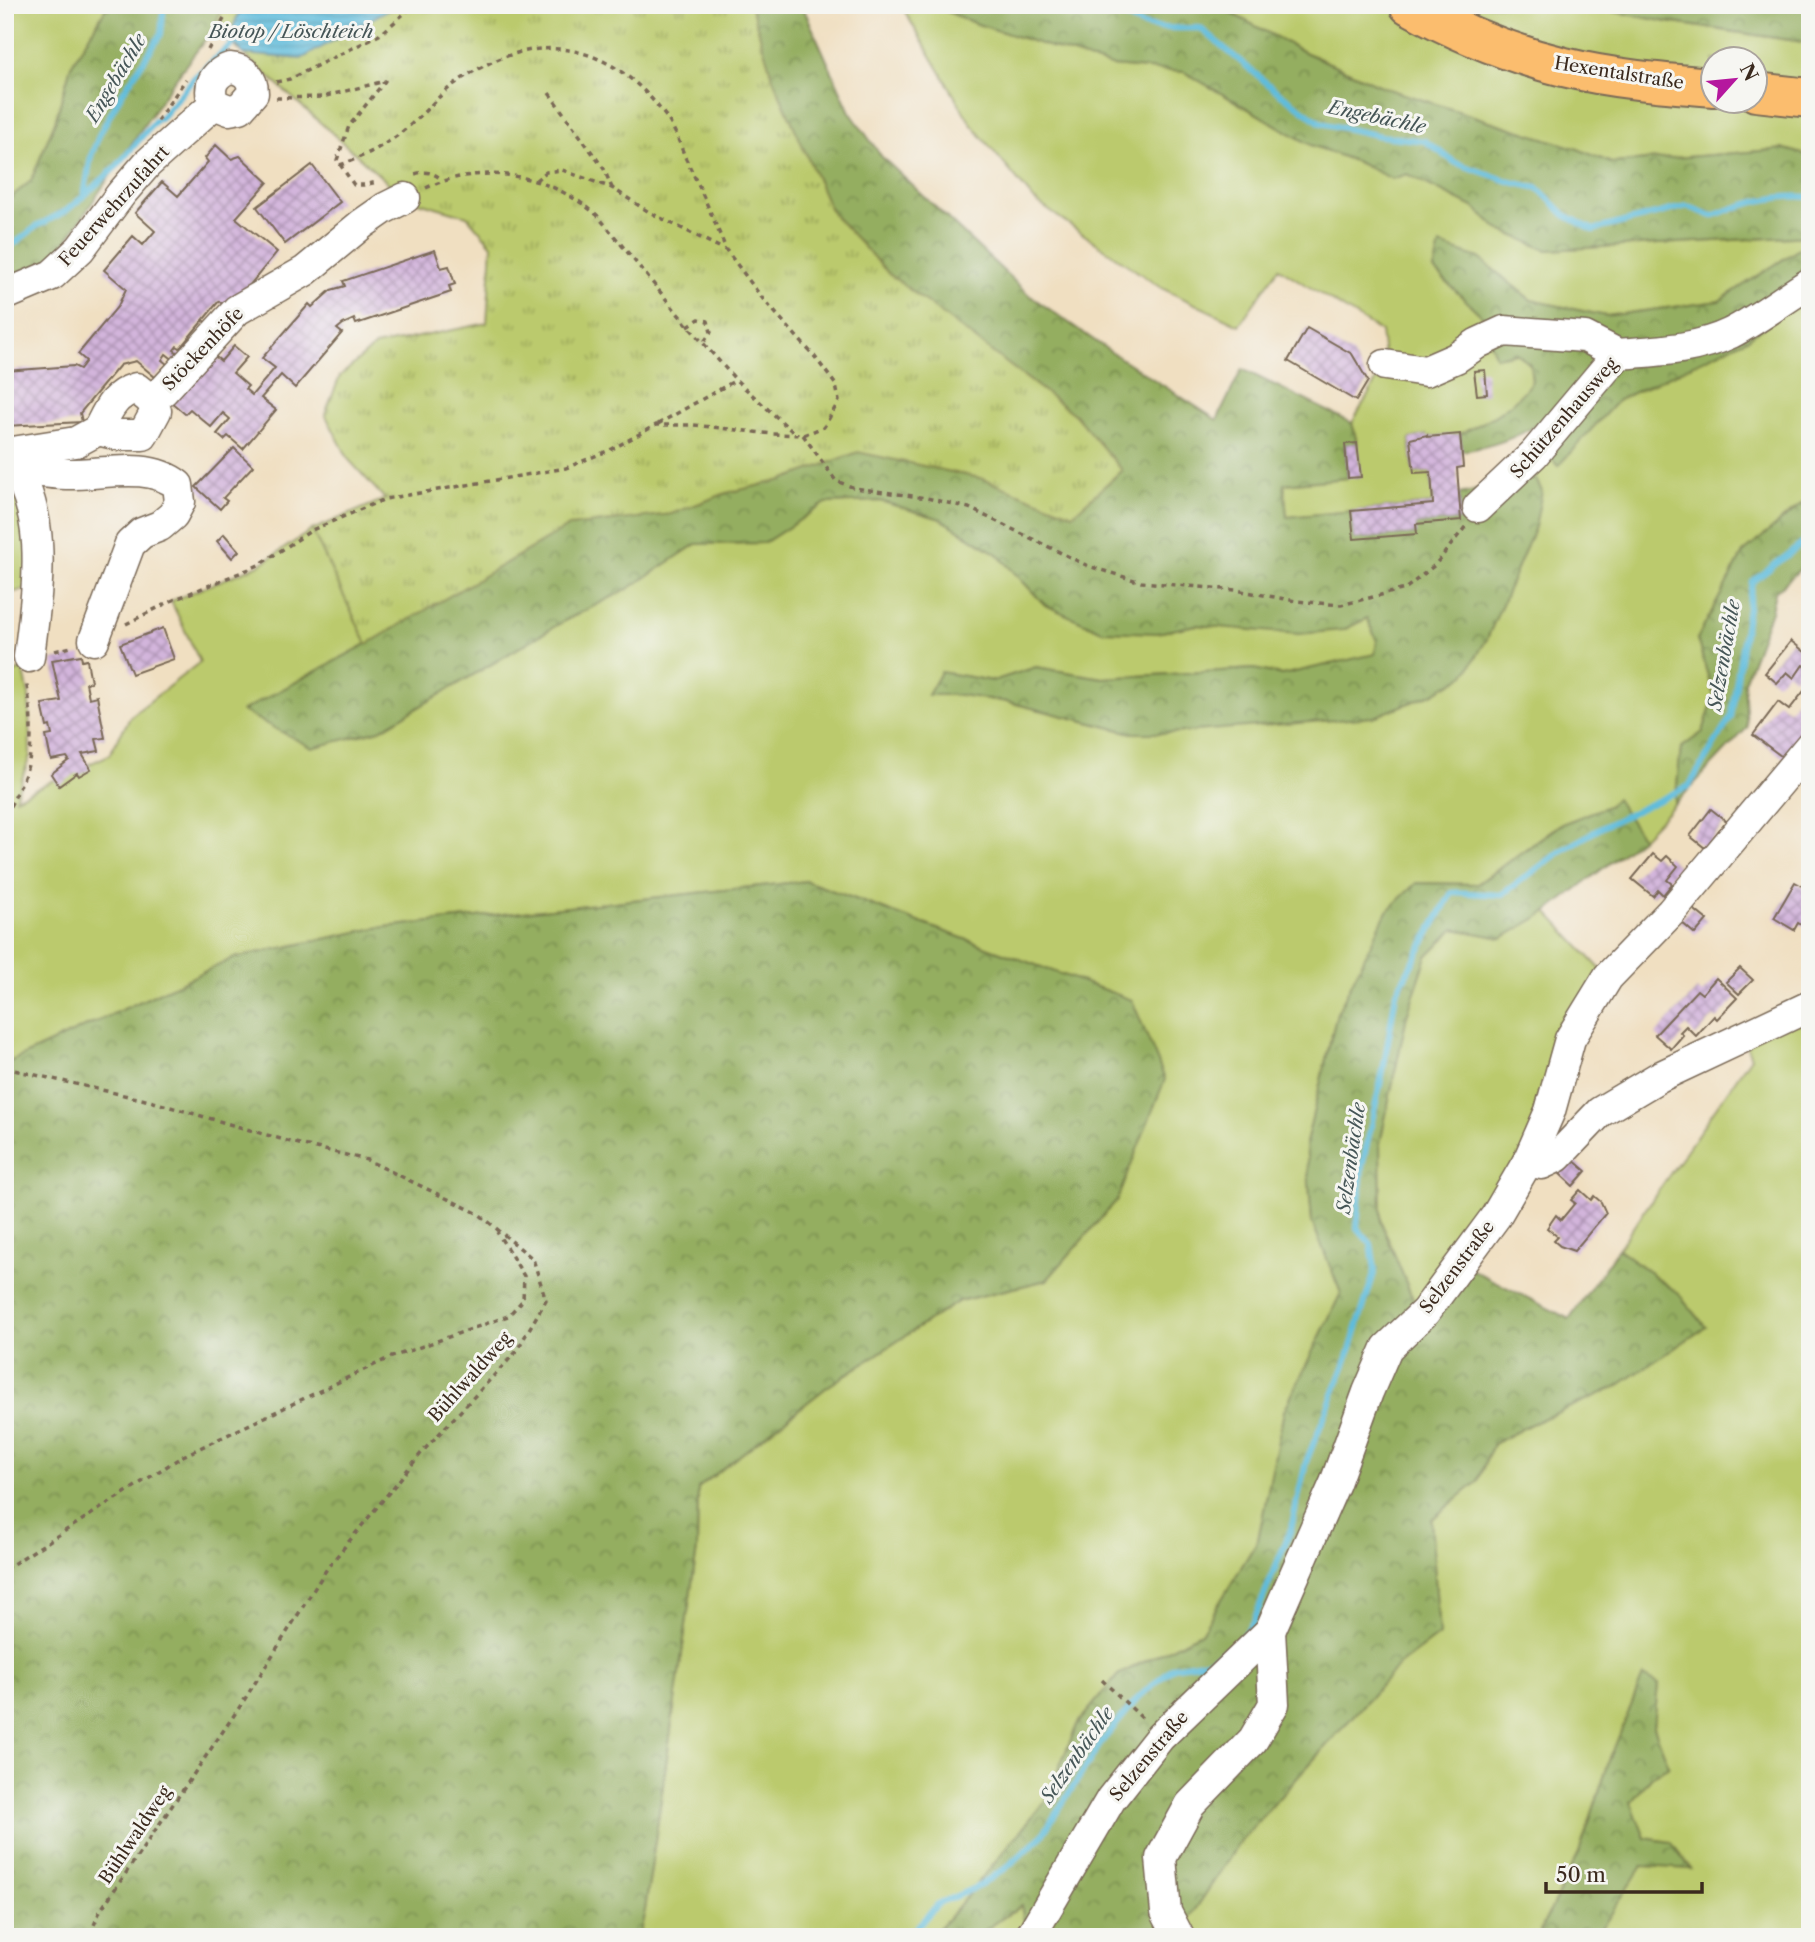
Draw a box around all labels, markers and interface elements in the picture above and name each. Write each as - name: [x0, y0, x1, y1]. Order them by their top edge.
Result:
- water label: Biotop / Löschteich: [207, 20, 373, 43]
- water label: Engebächle: [80, 29, 152, 128]
- north arrow: [1700, 46, 1770, 116]
- street label: Hexentalstraße: [1553, 52, 1685, 94]
- text: N: [1735, 60, 1763, 85]
- water label: Engebächle: [1324, 95, 1429, 139]
- street label: Feuerwehrzufahrt: [54, 141, 174, 271]
- street label: Stöckenhöfe: [158, 303, 248, 395]
- street label: Schützenhausweg: [1506, 353, 1623, 483]
- water label: Selzenbächle: [1703, 597, 1745, 713]
- water label: Selzenbächle: [1332, 1100, 1370, 1216]
- street label: Selzenstraße: [1415, 1216, 1499, 1318]
- street label: Bühlwaldweg: [424, 1327, 517, 1427]
- water label: Selzenbächle: [1035, 1702, 1119, 1808]
- street label: Selzenstraße: [1105, 1707, 1193, 1805]
- street label: Bühlwaldweg: [94, 1781, 176, 1888]
- scale bar: [1546, 1851, 1701, 1895]
- text: 50 m: [1556, 1862, 1606, 1887]

